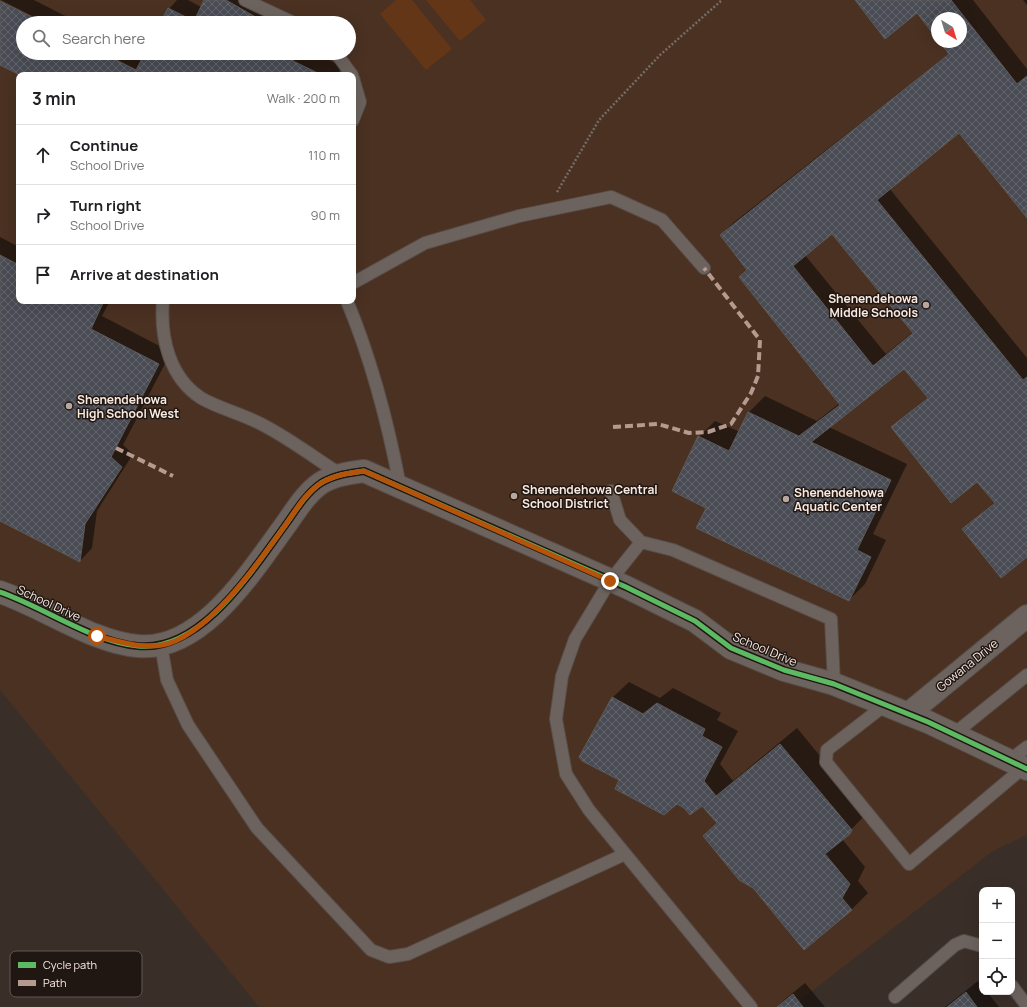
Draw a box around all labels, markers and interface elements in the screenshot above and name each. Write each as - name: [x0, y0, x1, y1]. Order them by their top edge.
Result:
- north arrow: [931, 12, 967, 48]
- search box: [16, 16, 356, 60]
- icon: search: [30, 27, 52, 49]
- text: Search here: [62, 28, 145, 49]
- text: 3 min: [32, 87, 76, 110]
- text: Walk · 200 m: [267, 89, 340, 107]
- text: Continue: [70, 135, 138, 156]
- icon: ahead: [32, 144, 54, 166]
- text: 110 m: [308, 146, 340, 164]
- text: School Drive: [70, 156, 144, 174]
- text: Turn right: [70, 195, 141, 216]
- icon: right: [32, 204, 54, 226]
- text: 90 m: [310, 206, 340, 224]
- text: School Drive: [70, 216, 144, 234]
- icon: arrive: [32, 264, 54, 286]
- text: Arrive at destination: [70, 264, 219, 285]
- place label: Shenendehowa Middle Schools: [828, 290, 918, 321]
- marker: Shenendehowa Middle Schools: [921, 300, 931, 310]
- place label: Shenendehowa High School West: [77, 391, 179, 422]
- marker: Shenendehowa High School West: [64, 401, 74, 411]
- place label: Shenendehowa Central School District: [522, 481, 658, 512]
- place label: Shenendehowa Aquatic Center: [794, 484, 884, 515]
- marker: Shenendehowa Central School District: [509, 491, 519, 501]
- marker: Shenendehowa Aquatic Center: [781, 494, 791, 504]
- route end: [601, 572, 619, 590]
- street label: School Drive: [14, 581, 84, 625]
- route start: [88, 627, 106, 645]
- street label: School Drive: [730, 628, 800, 670]
- street label: Gowana Drive: [932, 635, 1002, 695]
- map controls: [979, 887, 1015, 995]
- button: +: [979, 887, 1015, 923]
- button: −: [979, 923, 1015, 959]
- legend: [10, 951, 142, 997]
- text: Cycle path: [43, 957, 97, 972]
- button: locate: [979, 959, 1015, 995]
- text: Path: [43, 975, 66, 990]

